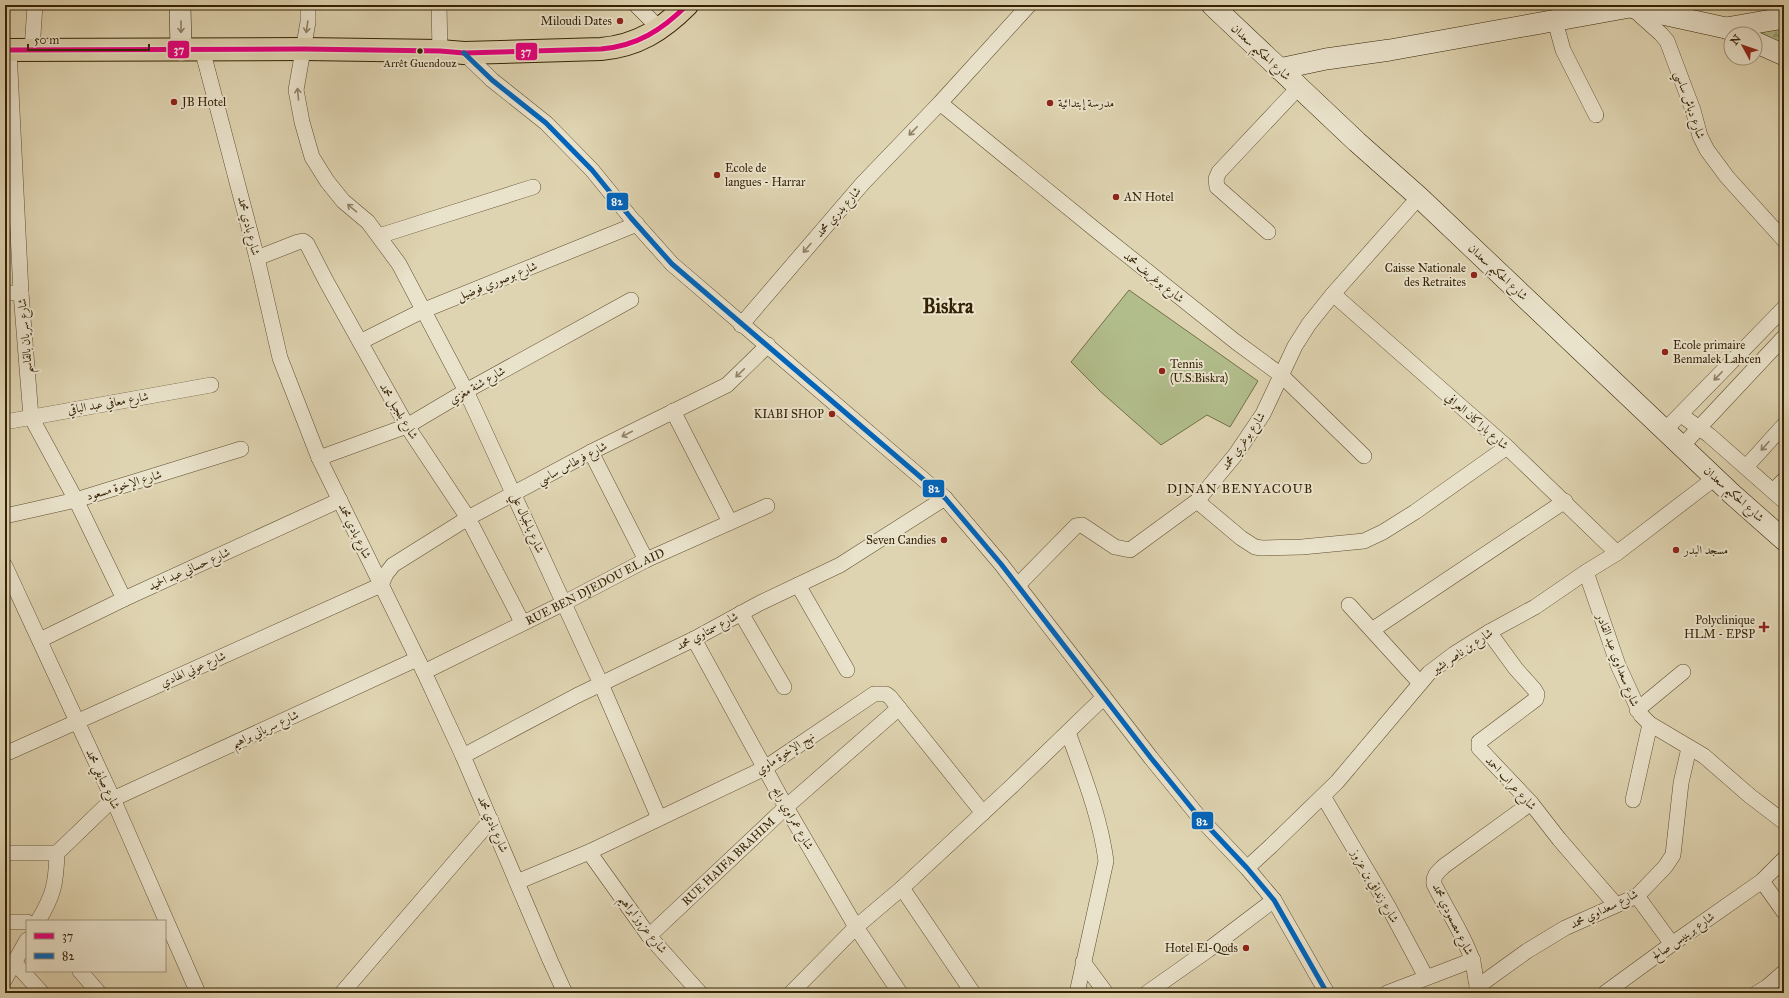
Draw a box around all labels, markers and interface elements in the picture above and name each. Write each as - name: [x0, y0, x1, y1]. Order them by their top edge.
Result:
- place label: Miloudi Dates: [541, 14, 612, 28]
- marker: Miloudi Dates: [615, 16, 625, 26]
- one-way arrow: [177, 20, 184, 33]
- one-way arrow: [304, 20, 311, 33]
- street label: شارع الحكيم سعدان: [1225, 21, 1294, 87]
- scale bar: [28, 26, 149, 52]
- north arrow: [1723, 26, 1763, 66]
- text: N: [1728, 32, 1744, 48]
- text: 50 m: [34, 33, 59, 47]
- line badge: 37: [167, 40, 190, 59]
- line badge: 37: [515, 42, 538, 61]
- text: 37: [174, 43, 184, 57]
- text: 37: [521, 45, 531, 59]
- marker: Arrêt Guendouz: [415, 46, 425, 56]
- place label: Arrêt Guendouz: [383, 57, 456, 70]
- street label: شارع دباش ساسي: [1668, 69, 1708, 142]
- one-way arrow: [294, 88, 301, 101]
- place label: JB Hotel: [180, 95, 227, 110]
- place label: مدرسة إبتدائية: [1058, 96, 1114, 111]
- marker: JB Hotel: [169, 97, 179, 107]
- marker: مدرسة إبتدائية: [1045, 98, 1055, 108]
- one-way arrow: [908, 126, 918, 136]
- place label: Ecole de langues - Harrar: [725, 161, 806, 190]
- marker: Ecole de langues - Harrar: [712, 170, 722, 180]
- street label: شارع بدري محمد: [812, 184, 867, 243]
- place label: AN Hotel: [1123, 190, 1174, 204]
- line badge: 82: [606, 192, 629, 211]
- marker: AN Hotel: [1111, 192, 1121, 202]
- street label: شارع بادي محمد: [231, 195, 263, 258]
- text: 82: [611, 195, 623, 208]
- one-way arrow: [346, 204, 357, 213]
- street label: شارع الحكيم سعدان: [1462, 241, 1531, 307]
- one-way arrow: [803, 243, 812, 253]
- street label: شارع بوغريف محمد: [1118, 248, 1187, 309]
- street label: شارع بوصوري فوضيل: [455, 258, 541, 307]
- place label: Caisse Nationale des Retraites: [1385, 261, 1466, 289]
- marker: Caisse Nationale des Retraites: [1469, 270, 1479, 280]
- district label: Biskra: [922, 294, 974, 318]
- street label: شارع سريان بالقاسم: [15, 297, 40, 374]
- place label: Ecole primaire Benmalek Lahcen: [1673, 338, 1762, 366]
- marker: Ecole primaire Benmalek Lahcen: [1660, 347, 1670, 357]
- place label: Tennis (U.S.Biskra): [1170, 357, 1228, 385]
- street label: شارع شنة مغزي: [446, 363, 510, 410]
- marker: Tennis (U.S.Biskra): [1157, 366, 1167, 376]
- one-way arrow: [735, 368, 745, 377]
- one-way arrow: [1713, 371, 1723, 381]
- street label: شارع بلجبل محمد: [373, 380, 421, 444]
- street label: شارع معافي عبد الباقي: [66, 389, 151, 421]
- street label: شارع باراكان العرافي: [1440, 390, 1512, 455]
- place label: KIABI SHOP: [754, 407, 824, 421]
- marker: KIABI SHOP: [827, 409, 837, 419]
- street label: شارع بوغري محمد: [1218, 409, 1271, 475]
- one-way arrow: [621, 431, 633, 438]
- street label: شارع فرطاس ساسي: [534, 439, 612, 491]
- one-way arrow: [1760, 441, 1770, 451]
- street label: شارع الحكيم سعدان: [1698, 463, 1767, 529]
- street label: شارع الإخوة مسعود: [85, 467, 165, 507]
- line badge: 82: [922, 479, 945, 498]
- district label: DJNAN BENYACOUB: [1167, 481, 1313, 497]
- text: 82: [928, 482, 940, 495]
- street label: شارع بالجبال علي: [504, 491, 548, 557]
- street label: شارع بادي محمد: [332, 501, 375, 563]
- place label: Seven Candies: [866, 533, 936, 547]
- marker: Seven Candies: [939, 535, 949, 545]
- place label: مسجد البدر: [1683, 543, 1728, 557]
- street label: شارع حساني عبد الحميد: [146, 545, 234, 597]
- marker: مسجد البدر: [1671, 545, 1681, 555]
- street label: RUE BEN DJEDOU EL AID: [523, 546, 667, 628]
- street label: شارع سمتاوي محمد: [674, 609, 743, 657]
- street label: شارع سعداوي عبد القادر: [1590, 611, 1642, 710]
- place label: Polyclinique HLM - EPSP: [1684, 613, 1755, 641]
- marker: Polyclinique HLM - EPSP: [1758, 621, 1770, 633]
- street label: شارع بن ناصر بشير: [1427, 625, 1498, 681]
- street label: شارع عوني الهادي: [158, 648, 230, 693]
- street label: شارع سرياني براهيم: [229, 707, 303, 755]
- street label: نهج الإخوة ماوي: [753, 729, 819, 781]
- street label: شارع صايفي محمد: [78, 747, 123, 814]
- street label: شارع عراب احمد: [1480, 753, 1539, 816]
- street label: شارع عمراوي رابح: [766, 784, 817, 854]
- street label: شارع بادي محمد: [471, 794, 511, 856]
- line badge: 82: [1191, 811, 1214, 830]
- street label: RUE HAIFA BRAHIM: [679, 814, 778, 908]
- text: 82: [1196, 815, 1208, 828]
- street label: شارع زنداقي بن عزوز: [1344, 846, 1402, 927]
- street label: شارع مصمودي محمد: [1426, 881, 1476, 959]
- street label: شارع سعداوي محمد: [1568, 886, 1642, 935]
- street label: شارع عزوز ابراهيم: [612, 892, 670, 959]
- street label: شارع برينيس صالح: [1649, 909, 1720, 966]
- legend: [26, 920, 166, 972]
- text: 37: [62, 929, 73, 943]
- place label: Hotel El-Qods: [1165, 941, 1238, 955]
- marker: Hotel El-Qods: [1241, 943, 1251, 953]
- text: 82: [62, 949, 74, 963]

